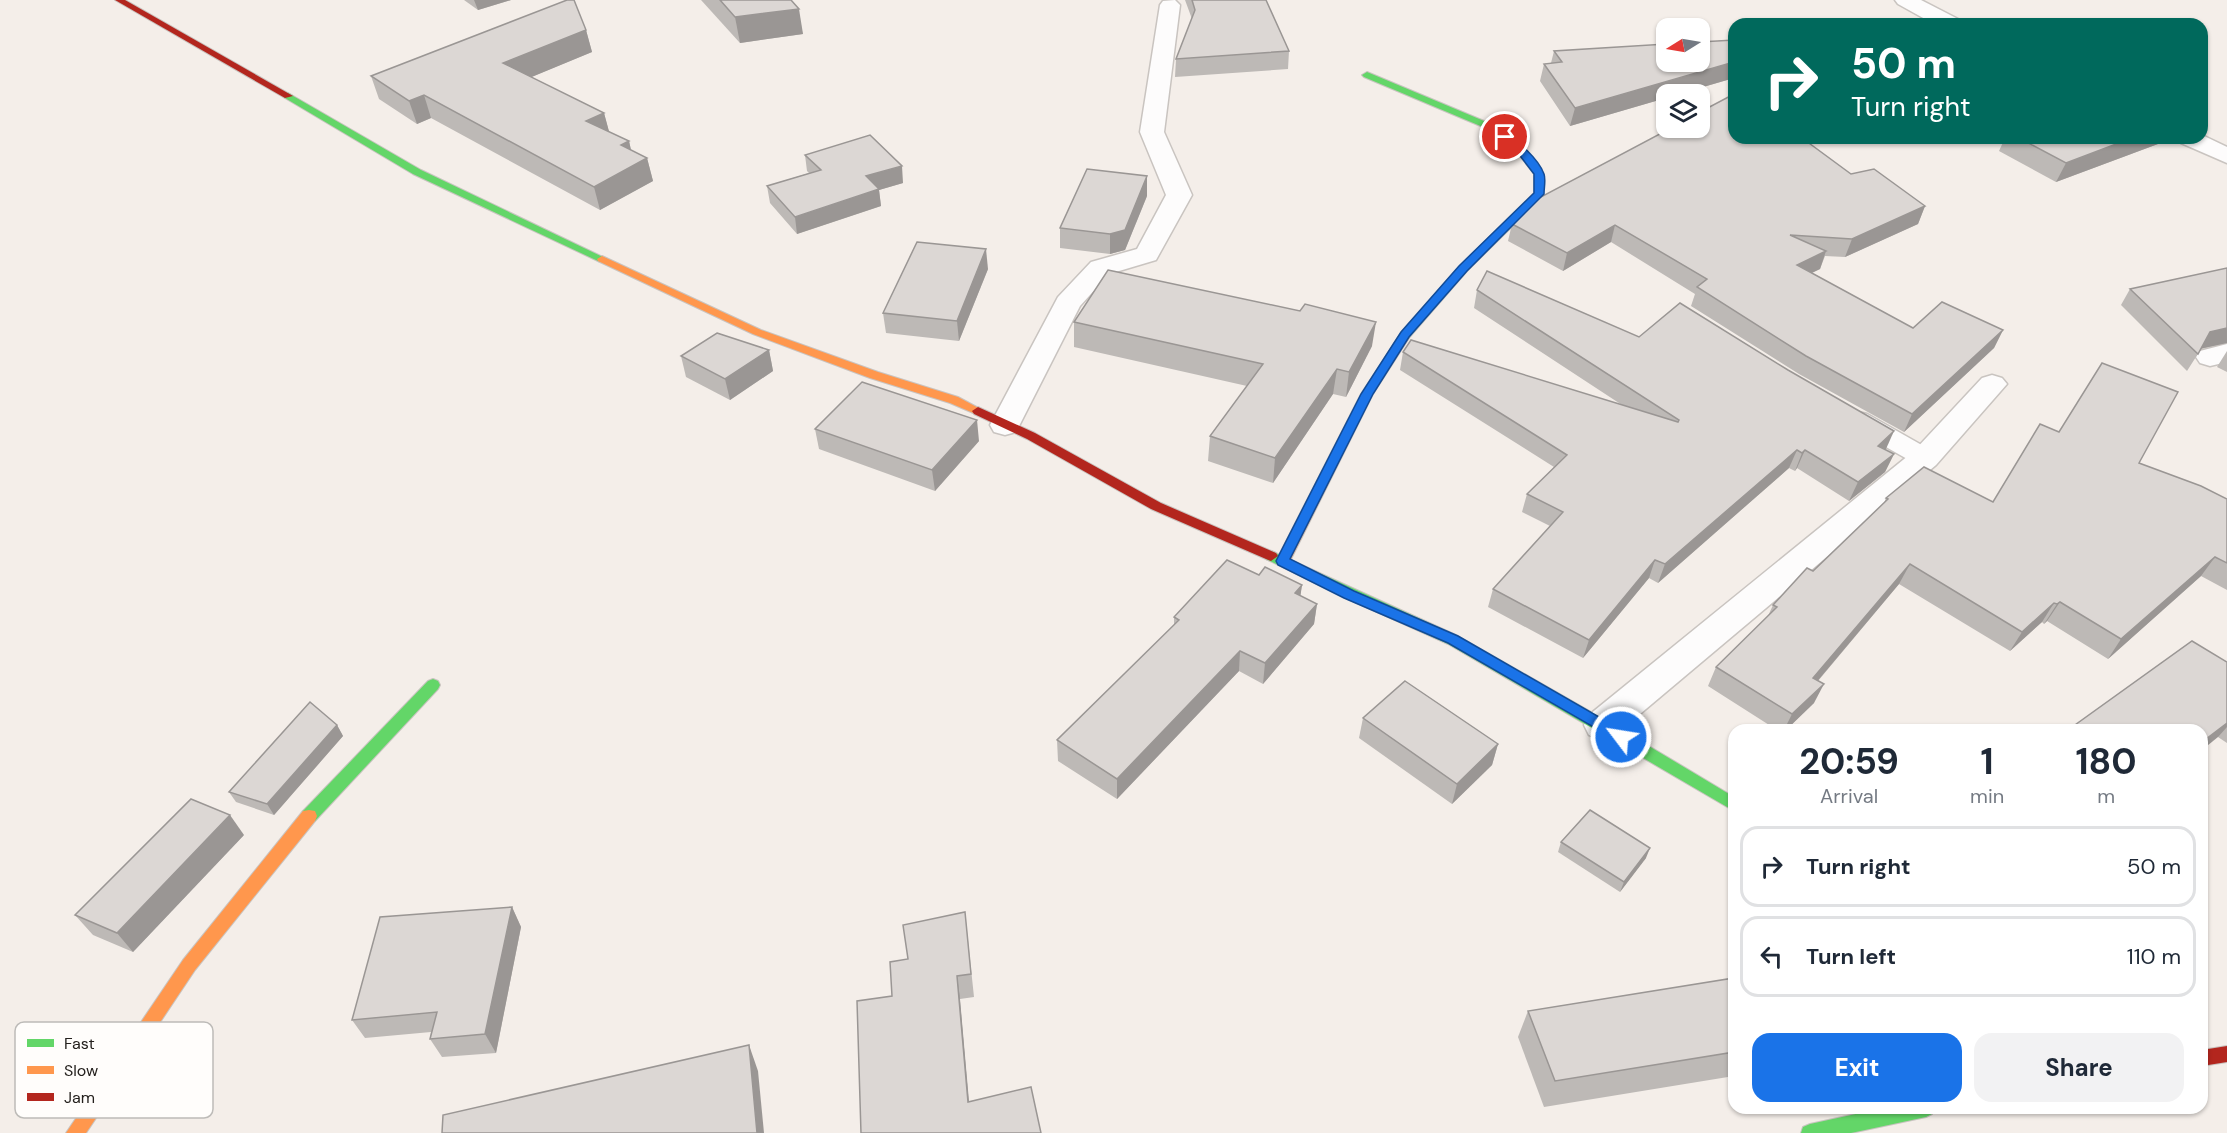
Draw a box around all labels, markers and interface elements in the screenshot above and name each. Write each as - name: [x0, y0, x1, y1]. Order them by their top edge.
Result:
- north arrow: [1656, 18, 1710, 72]
- map controls: [1656, 18, 1710, 138]
- text: 50 m: [1851, 36, 1956, 91]
- icon: right: [1752, 42, 1830, 120]
- button: layers: [1656, 84, 1710, 138]
- text: Turn right: [1851, 89, 1971, 124]
- pin: [1479, 111, 1530, 162]
- icon: arrive: [1488, 120, 1521, 153]
- position arrow: [1589, 705, 1653, 769]
- text: 20:59: [1799, 738, 1899, 785]
- text: 1: [1981, 738, 1994, 785]
- text: 180: [2075, 738, 2137, 785]
- text: Arrival: [1820, 783, 1878, 809]
- text: min: [1970, 783, 2004, 809]
- text: m: [2097, 783, 2115, 809]
- icon: right: [1755, 850, 1788, 883]
- text: Turn right: [1806, 852, 1911, 881]
- text: 50 m: [2127, 852, 2181, 881]
- icon: left: [1755, 940, 1788, 973]
- text: Turn left: [1806, 942, 1896, 971]
- text: 110 m: [2127, 942, 2181, 971]
- legend: [15, 1022, 213, 1118]
- text: Fast: [64, 1033, 95, 1054]
- button: Exit: [1752, 1033, 1962, 1102]
- button: Share: [1974, 1033, 2184, 1102]
- text: Slow: [64, 1060, 98, 1081]
- text: Jam: [64, 1087, 95, 1108]

